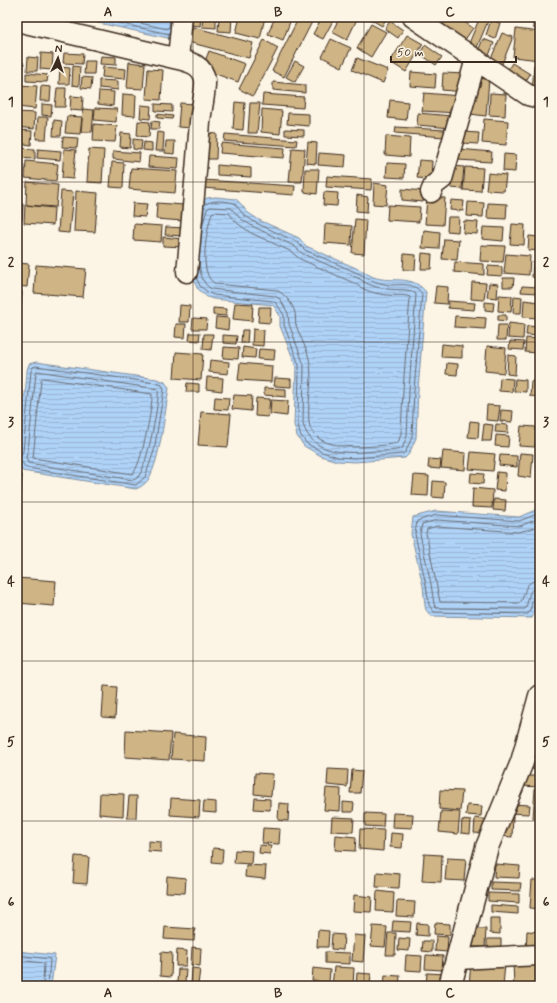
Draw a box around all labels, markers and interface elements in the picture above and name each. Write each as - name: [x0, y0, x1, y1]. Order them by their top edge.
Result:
- text: A: [104, 4, 112, 21]
- text: B: [274, 4, 283, 21]
- text: C: [445, 4, 455, 21]
- north arrow: [38, 38, 78, 78]
- scale bar: [391, 38, 516, 64]
- text: N: [54, 42, 63, 56]
- text: 50 m: [397, 45, 424, 61]
- text: 1: [8, 94, 14, 111]
- text: 1: [543, 94, 549, 111]
- text: 2: [8, 254, 15, 271]
- text: 2: [543, 254, 550, 271]
- text: 3: [8, 414, 14, 431]
- text: 3: [543, 414, 549, 431]
- text: 4: [7, 574, 15, 591]
- text: 4: [542, 574, 550, 591]
- text: 5: [7, 734, 15, 751]
- text: 5: [542, 734, 550, 751]
- text: 6: [8, 894, 15, 911]
- text: 6: [543, 894, 550, 911]
- text: A: [104, 985, 112, 1002]
- text: B: [274, 985, 283, 1002]
- text: C: [445, 985, 455, 1002]

